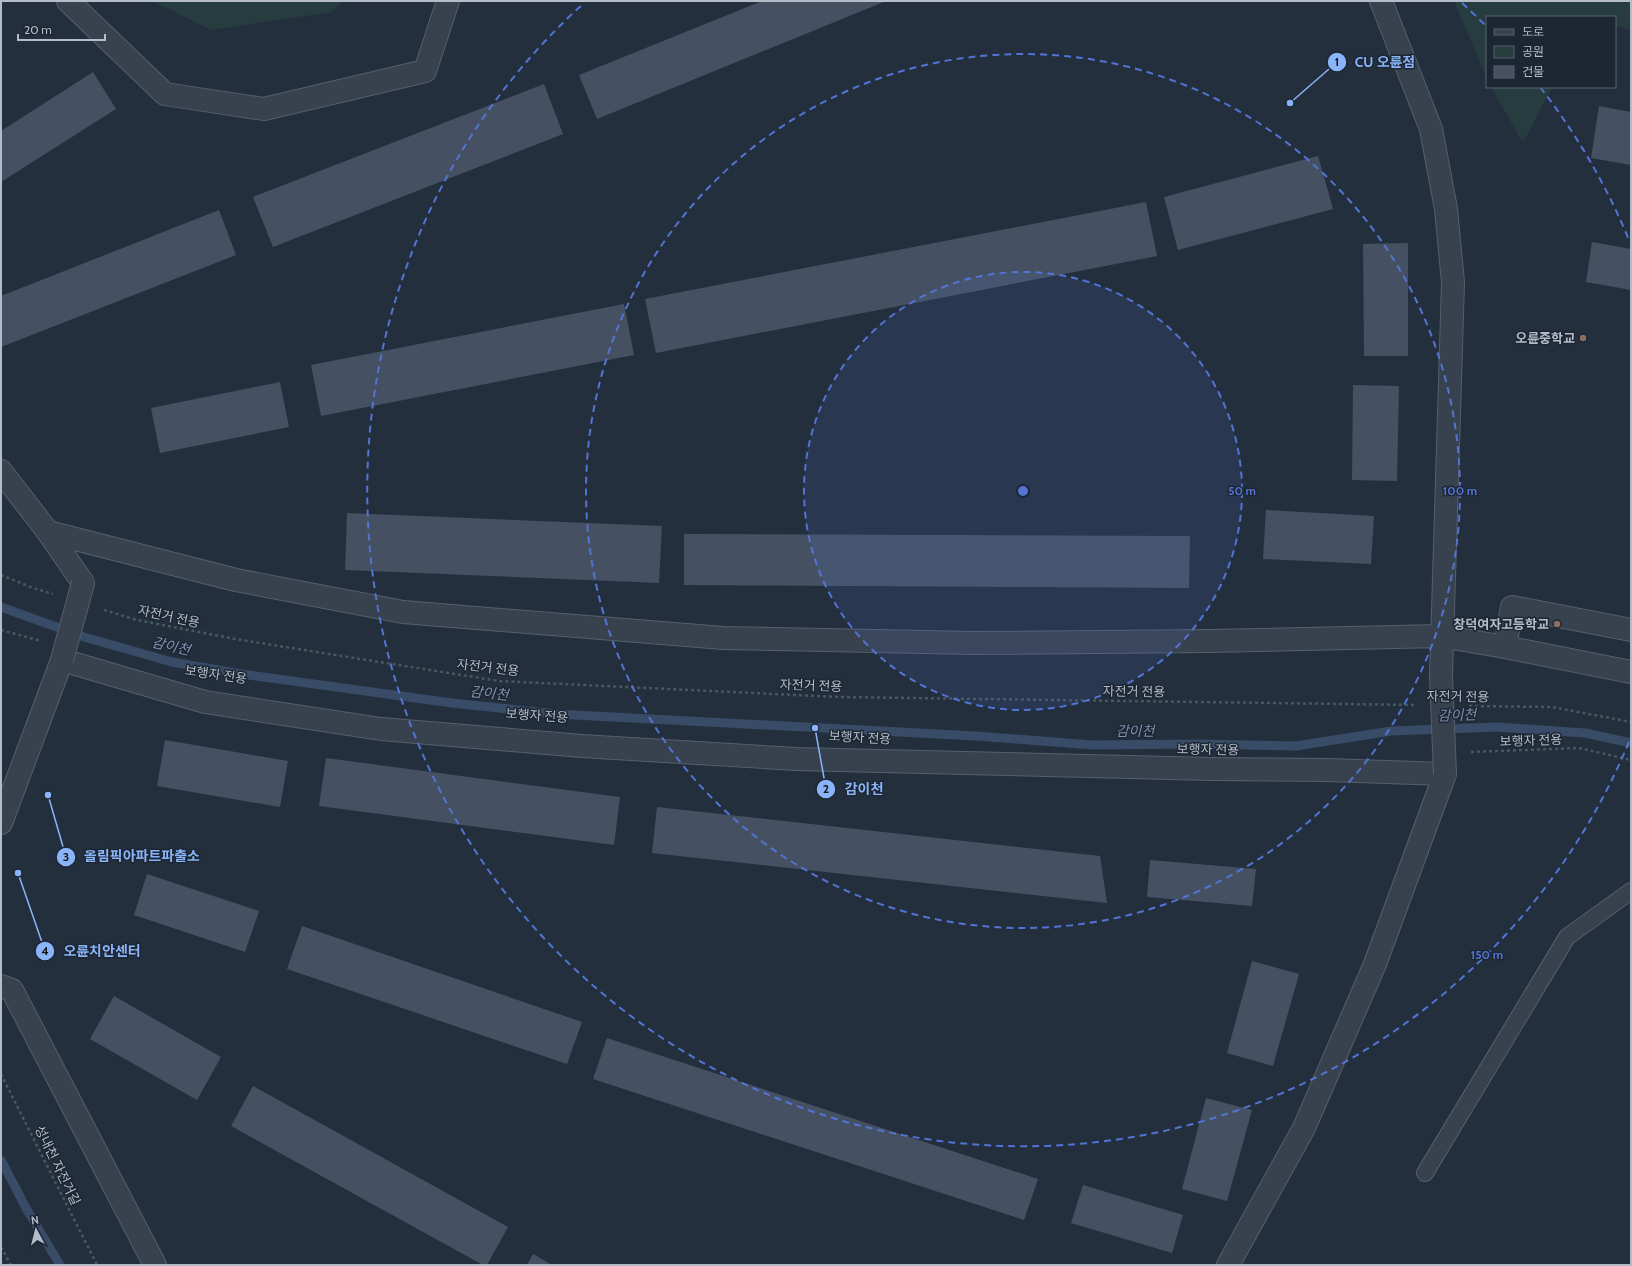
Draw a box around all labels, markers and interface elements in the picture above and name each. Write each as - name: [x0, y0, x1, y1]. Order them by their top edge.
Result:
- scale bar: [18, 16, 105, 42]
- legend: [1486, 16, 1616, 88]
- text: 20 m: [24, 22, 52, 37]
- text: 도로: [1522, 24, 1544, 39]
- text: 공원: [1522, 44, 1544, 59]
- callout: CU 오륜점: [1327, 49, 1423, 75]
- text: CU 오륜점: [1355, 53, 1415, 71]
- text: 1: [1335, 54, 1339, 69]
- text: 건물: [1522, 64, 1544, 79]
- place label: 오륜중학교: [1515, 330, 1575, 346]
- marker: 오륜중학교: [1578, 333, 1588, 343]
- text: 50 m: [1228, 483, 1256, 498]
- text: 100 m: [1443, 483, 1477, 498]
- centre of rings: [1016, 484, 1030, 498]
- street label: 자전거 전용: [137, 602, 201, 630]
- place label: 창덕여자고등학교: [1453, 616, 1549, 632]
- marker: 창덕여자고등학교: [1552, 619, 1562, 629]
- water label: 감이천: [150, 633, 193, 659]
- street label: 자전거 전용: [456, 655, 520, 679]
- street label: 보행자 전용: [184, 662, 248, 686]
- street label: 자전거 전용: [779, 676, 843, 694]
- water label: 감이천: [469, 682, 510, 704]
- street label: 자전거 전용: [1102, 682, 1166, 700]
- street label: 자전거 전용: [1426, 687, 1490, 705]
- street label: 보행자 전용: [505, 705, 569, 725]
- water label: 감이천: [1437, 705, 1478, 725]
- water label: 감이천: [1116, 722, 1155, 740]
- street label: 보행자 전용: [828, 727, 892, 747]
- street label: 보행자 전용: [1499, 731, 1563, 749]
- street label: 보행자 전용: [1176, 740, 1240, 758]
- callout: 감이천: [816, 776, 891, 802]
- text: 감이천: [845, 780, 883, 798]
- text: 2: [823, 781, 829, 796]
- callout: 올림픽아파트파출소: [56, 844, 208, 870]
- text: 올림픽아파트파출소: [84, 847, 200, 865]
- text: 3: [63, 849, 69, 864]
- callout: 오륜치안센터: [35, 938, 149, 964]
- text: 오륜치안센터: [63, 942, 141, 960]
- text: 4: [41, 943, 49, 958]
- text: 150 m: [1471, 947, 1503, 962]
- street label: 성내천 자전거길: [32, 1123, 84, 1207]
- north arrow: [16, 1210, 56, 1250]
- text: N: [30, 1213, 39, 1227]

